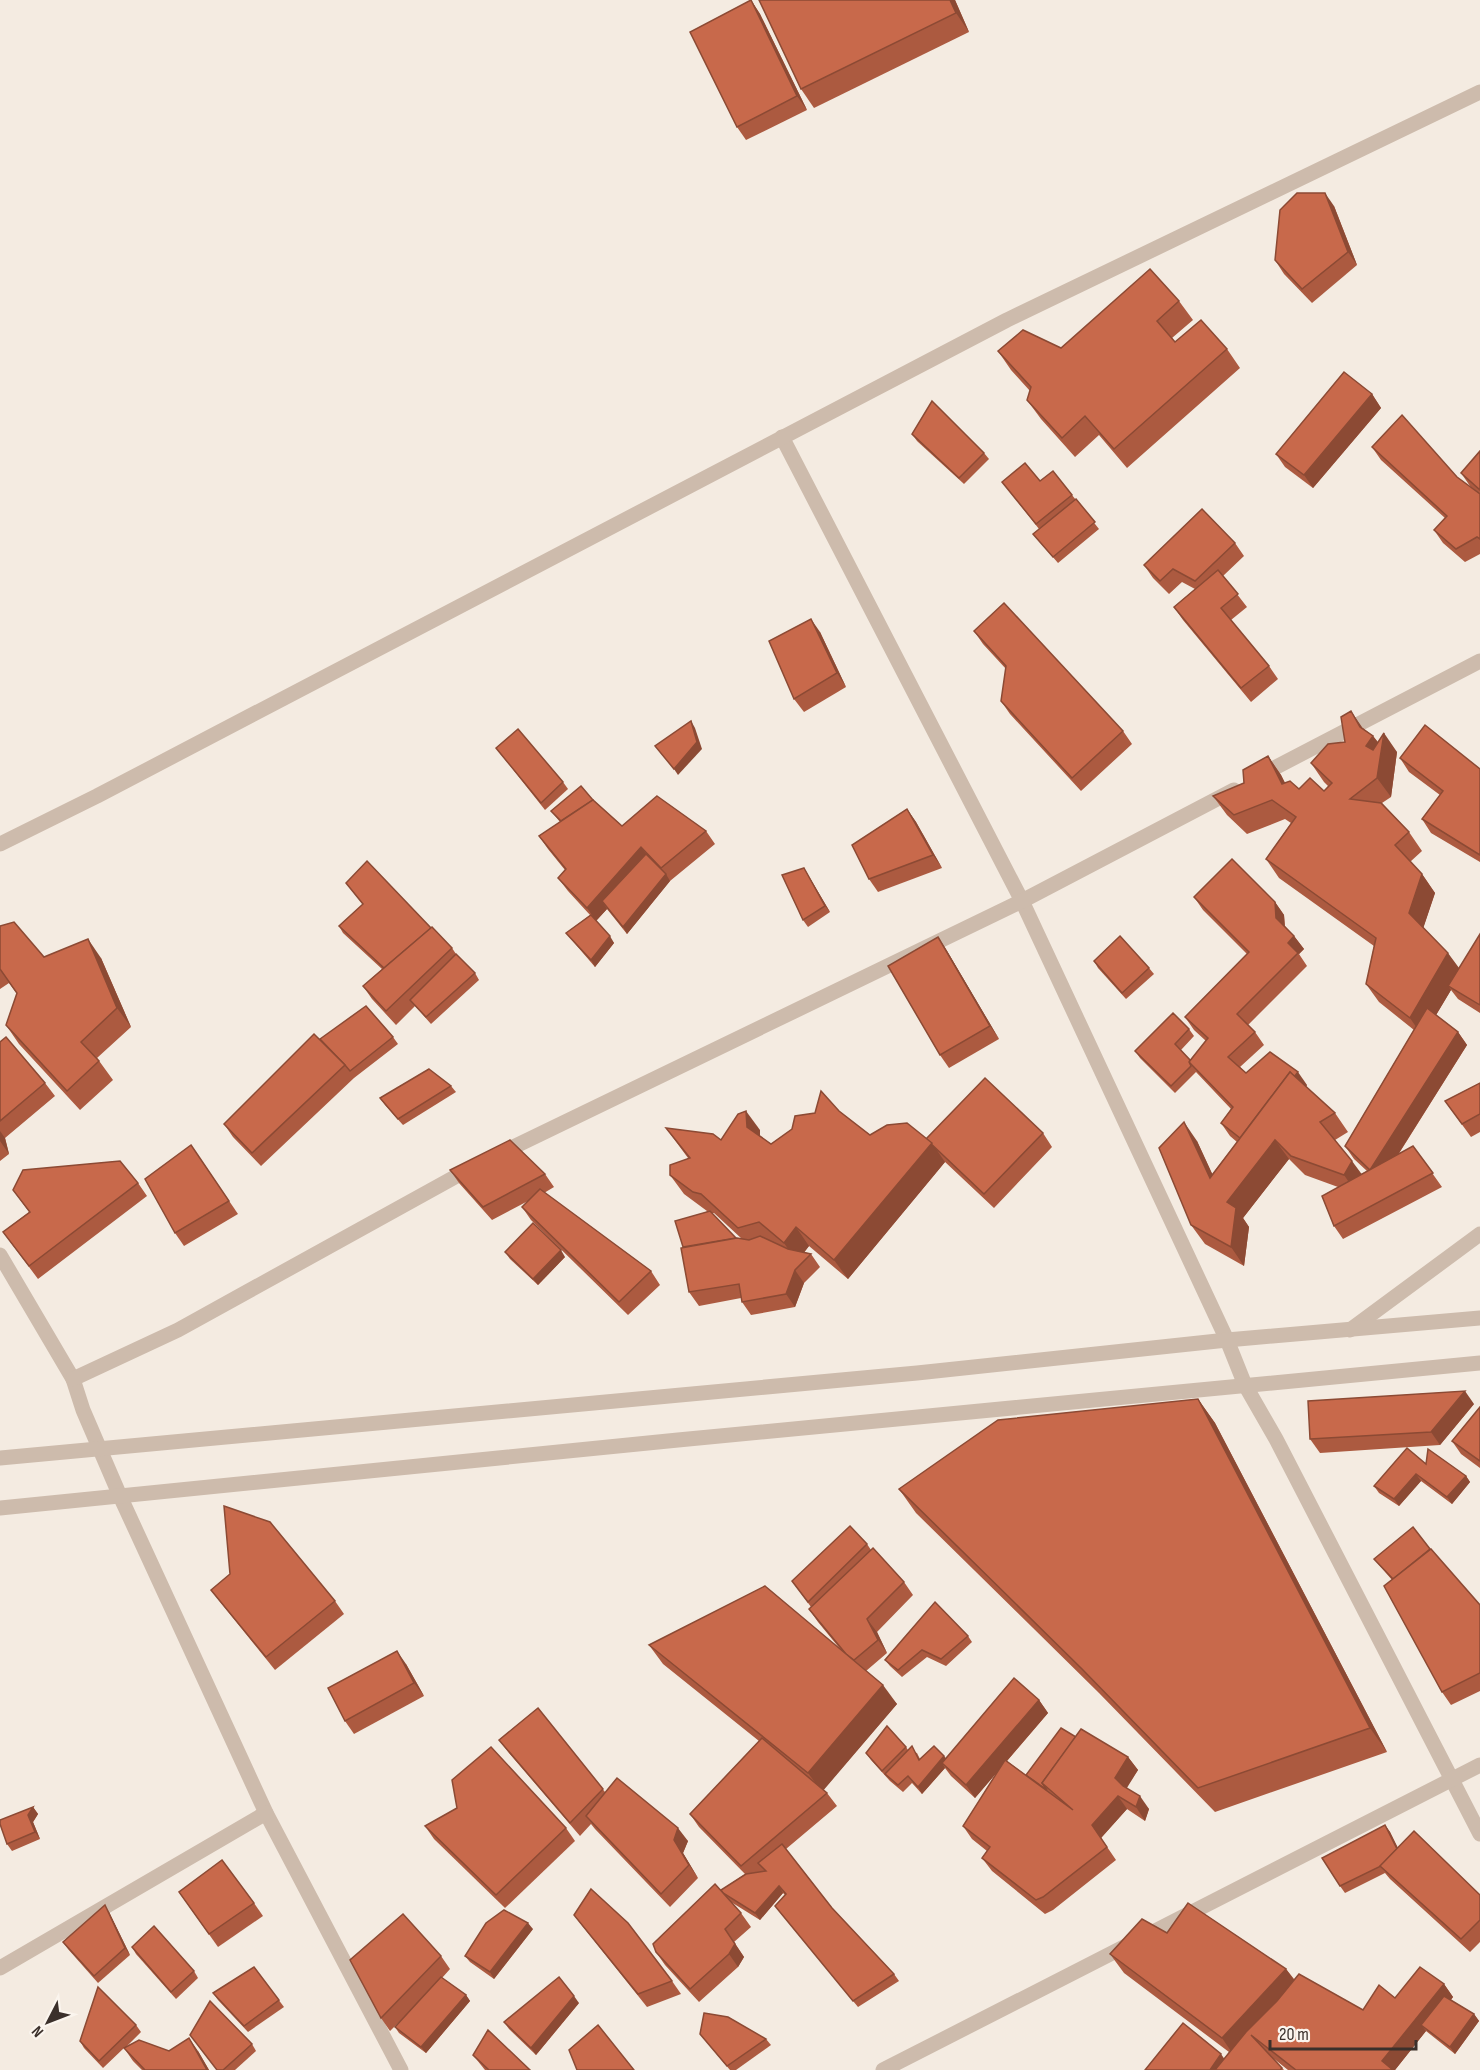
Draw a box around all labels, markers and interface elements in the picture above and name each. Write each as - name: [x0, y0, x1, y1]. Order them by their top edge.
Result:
- north arrow: [18, 1992, 78, 2052]
- scale bar: [1270, 2013, 1416, 2051]
- text: N: [28, 2022, 48, 2041]
- text: 20 m: [1279, 2024, 1309, 2045]

